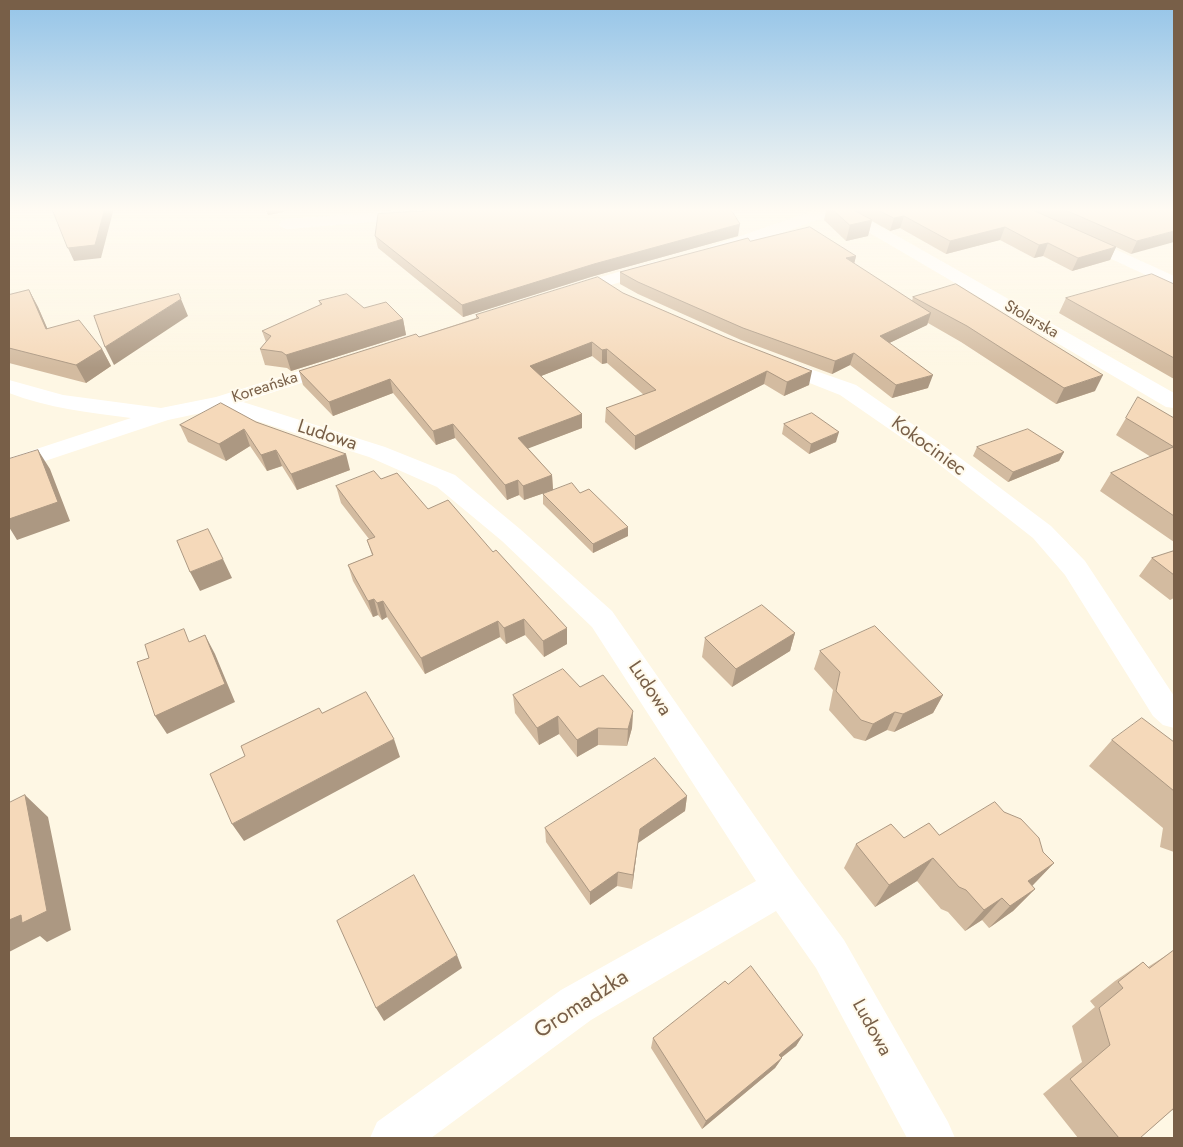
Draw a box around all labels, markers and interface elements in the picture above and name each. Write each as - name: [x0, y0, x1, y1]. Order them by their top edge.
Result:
- street label: Stolarska: [1000, 297, 1062, 343]
- street label: Koreańska: [230, 368, 300, 408]
- street label: Kokociniec: [886, 412, 970, 482]
- street label: Ludowa: [294, 416, 360, 456]
- street label: Ludowa: [622, 657, 676, 721]
- street label: Gromadzka: [530, 965, 634, 1045]
- street label: Ludowa: [846, 996, 896, 1060]

